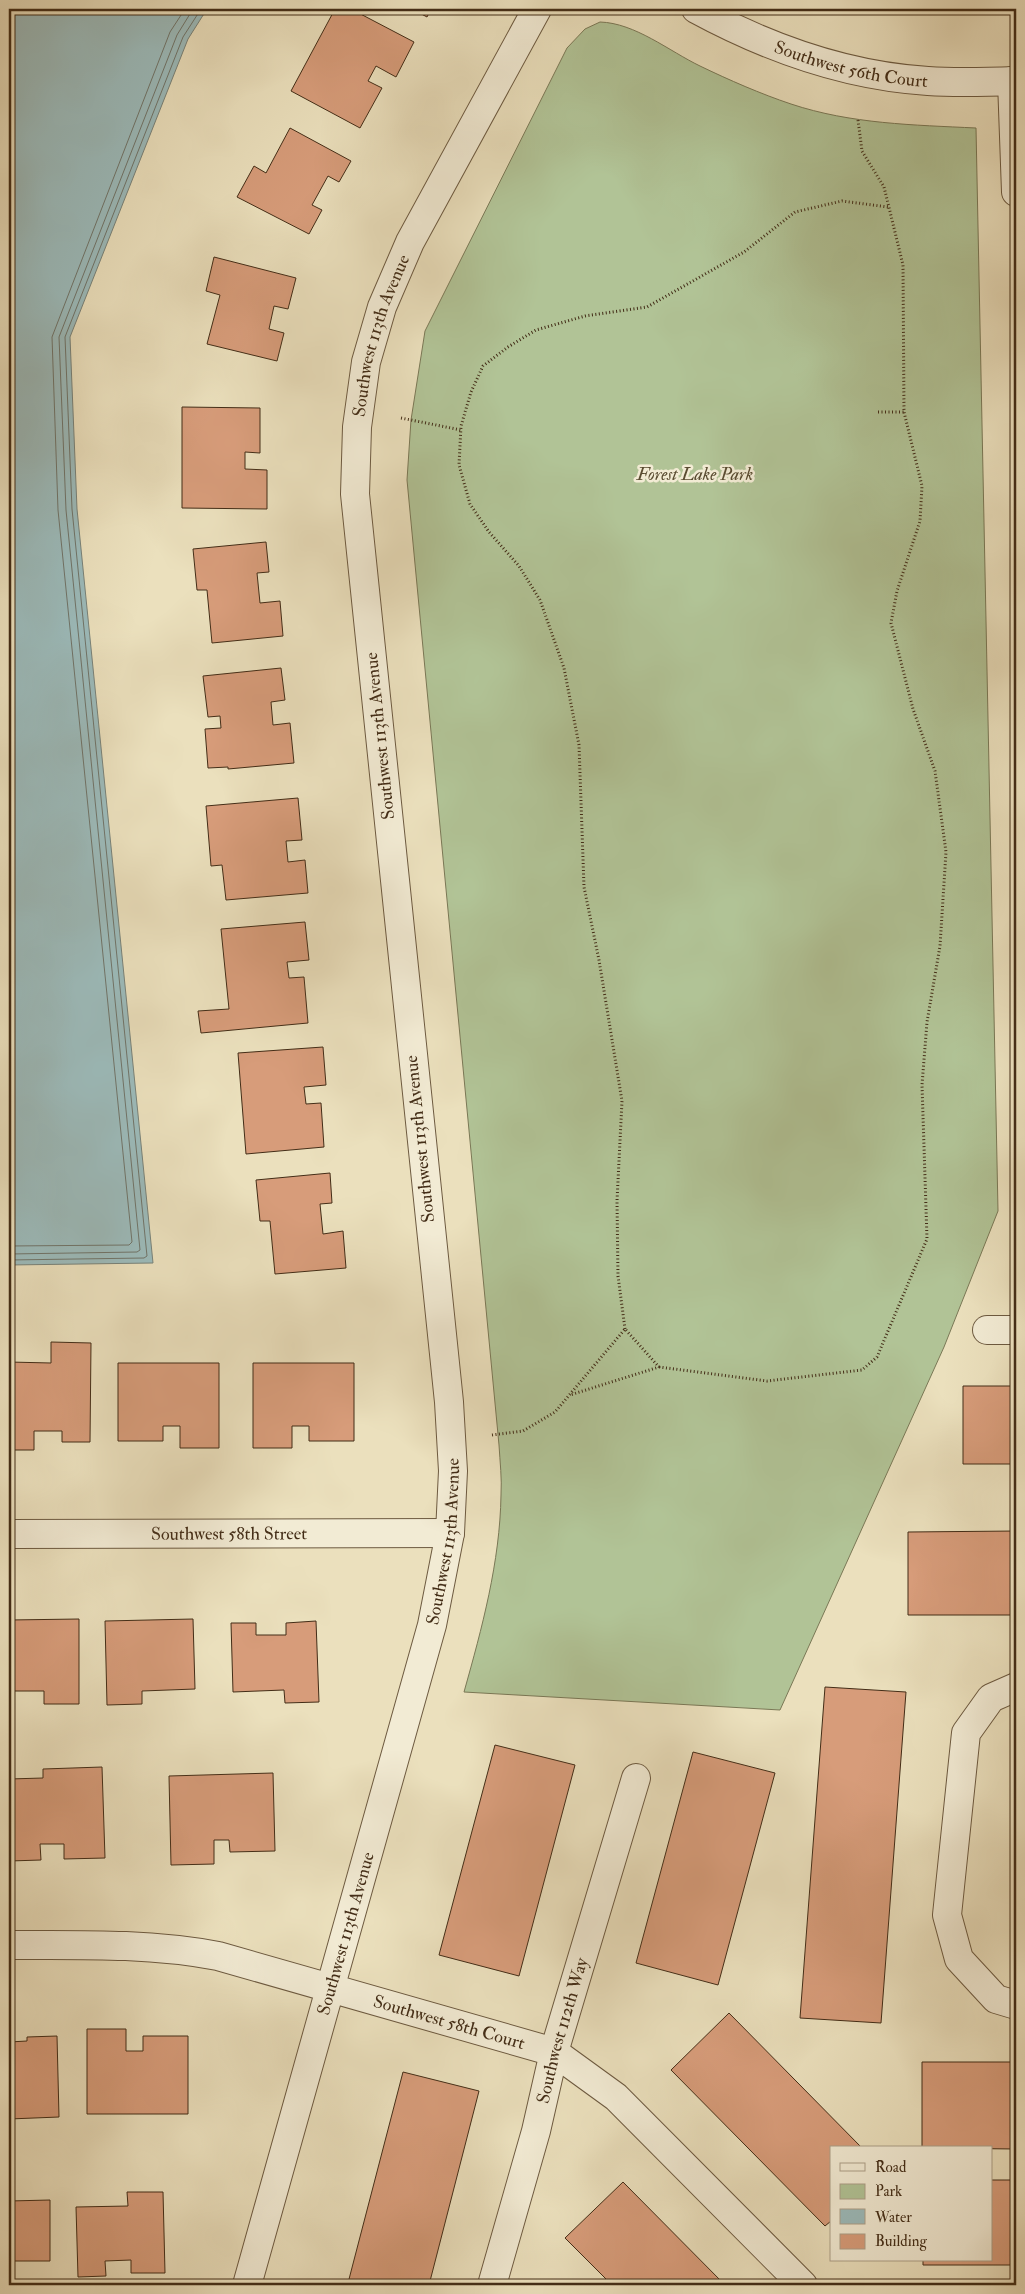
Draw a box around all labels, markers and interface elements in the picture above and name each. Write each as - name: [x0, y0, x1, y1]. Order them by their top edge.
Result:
- street label: Southwest 56th Court: [771, 35, 929, 92]
- street label: Southwest 113th Avenue: [347, 251, 415, 418]
- park label: Forest Lake Park: [636, 463, 753, 486]
- street label: Southwest 113th Avenue: [360, 651, 400, 821]
- street label: Southwest 113th Avenue: [400, 1054, 440, 1224]
- street label: Southwest 113th Avenue: [421, 1457, 465, 1627]
- street label: Southwest 58th Street: [151, 1522, 307, 1545]
- street label: Southwest 113th Avenue: [312, 1849, 379, 2018]
- street label: Southwest 112th Way: [531, 1954, 593, 2106]
- street label: Southwest 58th Court: [371, 1989, 528, 2055]
- legend: [830, 2146, 992, 2262]
- text: Road: [875, 2158, 907, 2177]
- text: Park: [875, 2182, 902, 2201]
- text: Water: [874, 2208, 912, 2227]
- text: Building: [875, 2232, 927, 2251]

